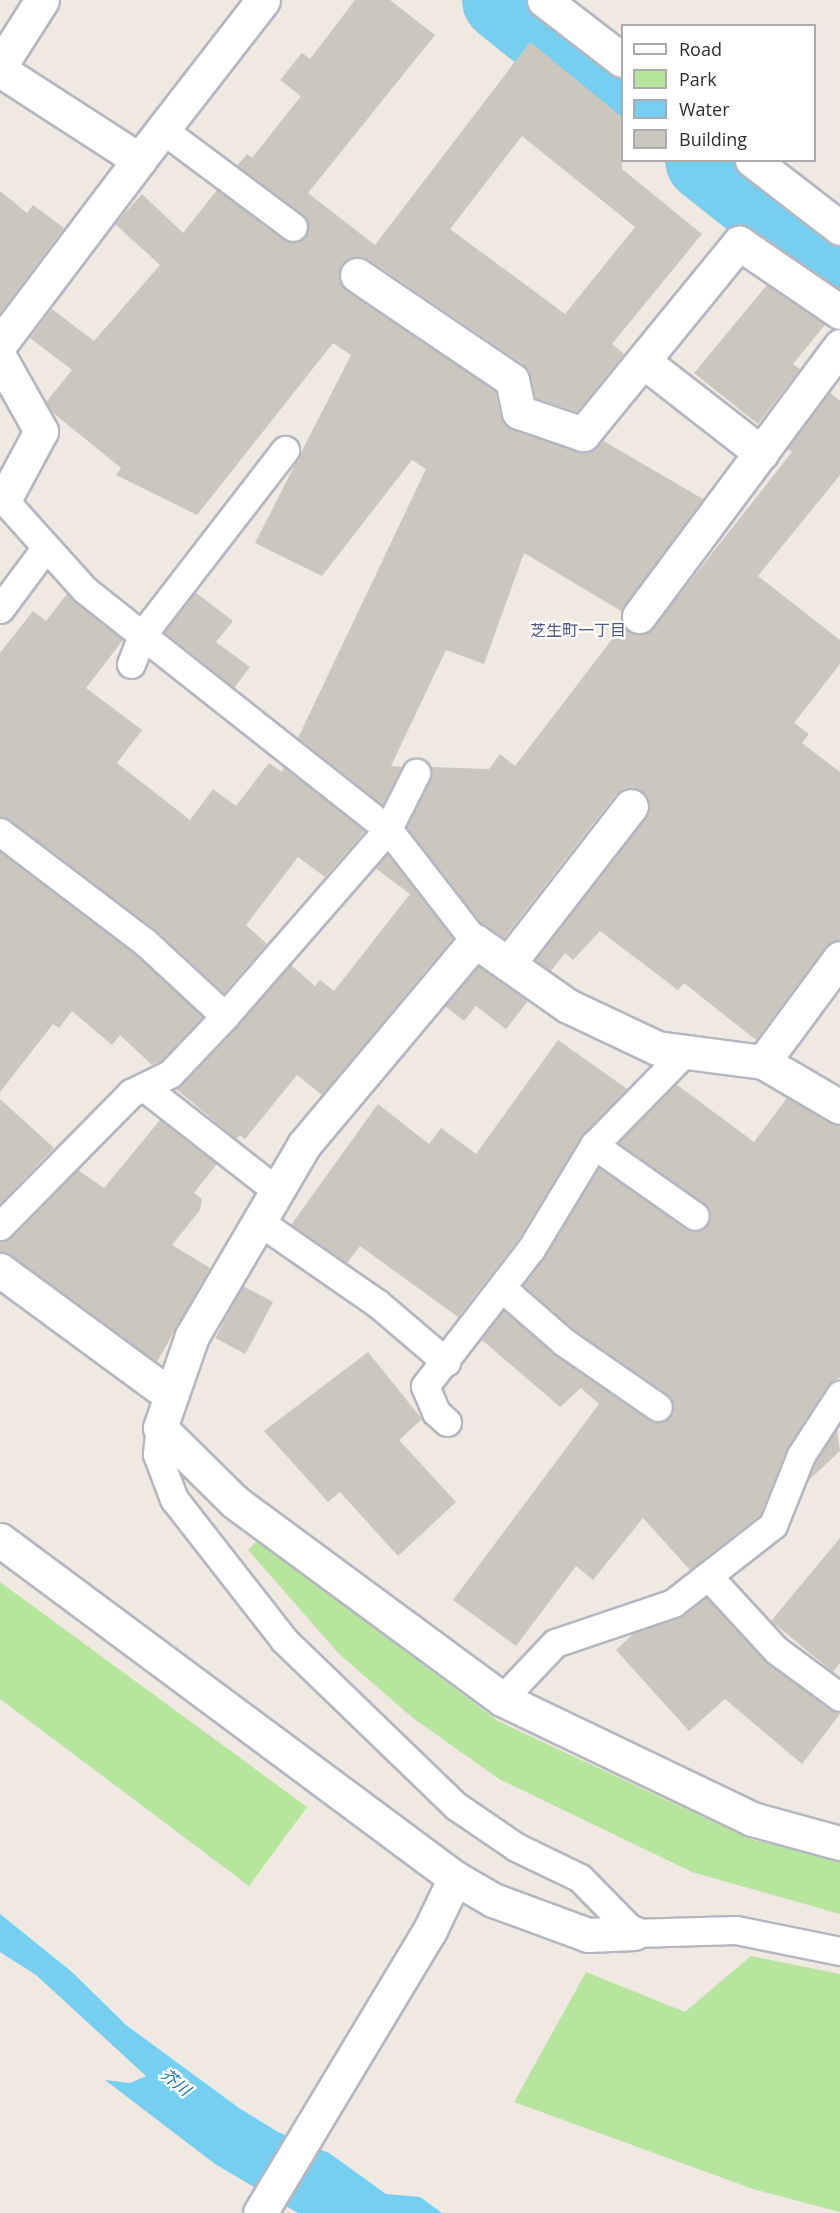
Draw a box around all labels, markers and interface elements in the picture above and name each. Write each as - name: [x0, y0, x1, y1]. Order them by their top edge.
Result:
- legend: [621, 24, 816, 162]
- text: Road: [679, 37, 722, 61]
- text: Park: [679, 67, 717, 91]
- text: Water: [679, 97, 730, 121]
- text: Building: [679, 127, 747, 151]
- district label: 芝生町一丁目: [530, 620, 626, 640]
- water label: 芥川: [158, 2064, 194, 2100]

